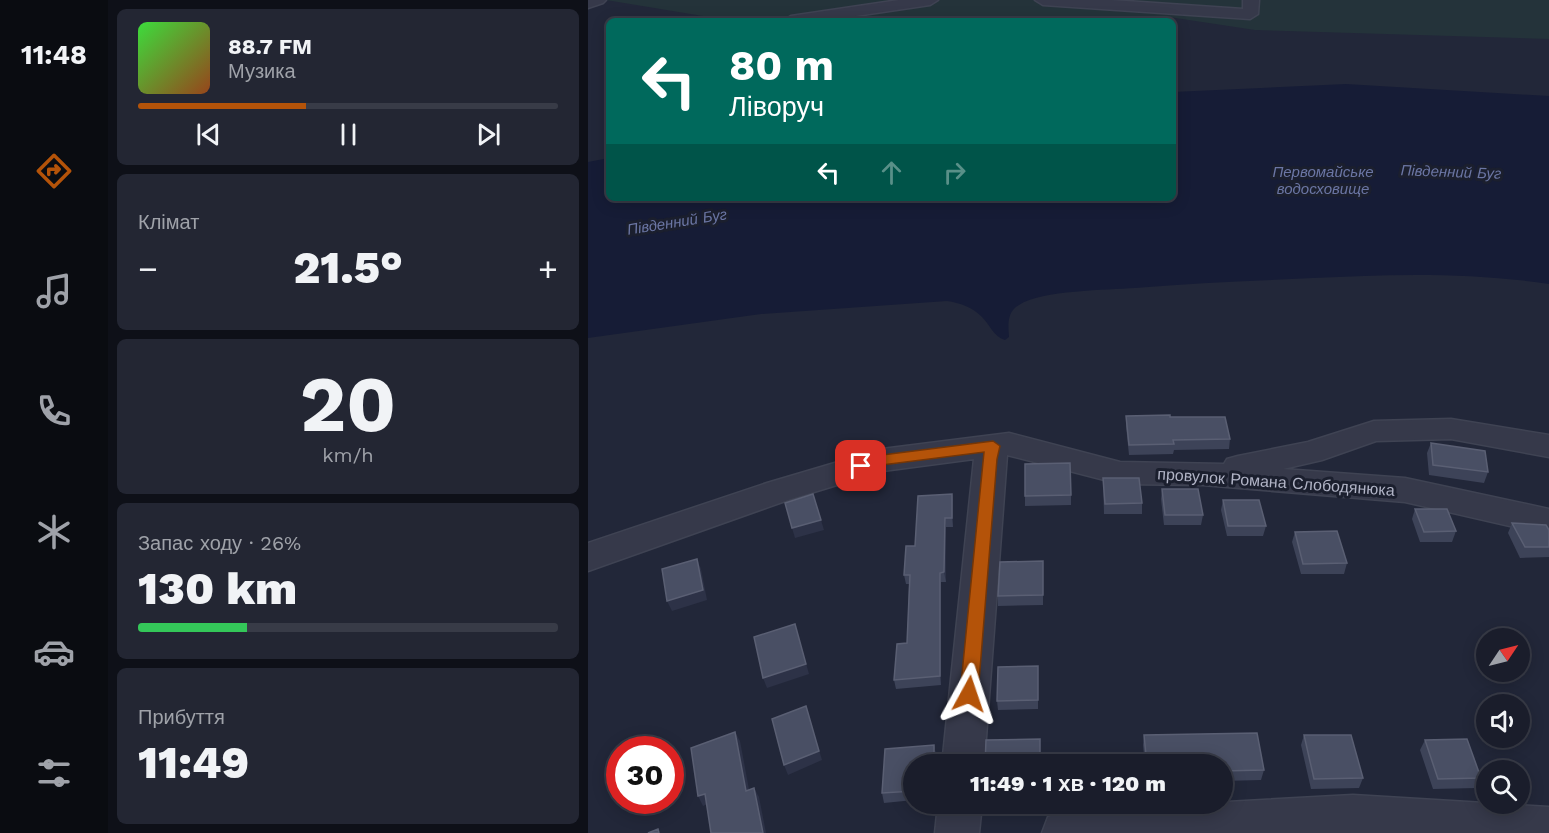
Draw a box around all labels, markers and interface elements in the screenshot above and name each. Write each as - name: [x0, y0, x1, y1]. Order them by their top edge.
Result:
- text: 88.7 FM: [228, 34, 312, 59]
- text: 11:48: [21, 39, 87, 71]
- text: 80 m: [729, 41, 834, 90]
- icon: left: [630, 42, 708, 120]
- text: Музика: [228, 59, 296, 83]
- text: Ліворуч: [729, 91, 824, 123]
- icon: previous: [192, 118, 225, 151]
- icon: pause: [332, 118, 365, 151]
- icon: next: [472, 118, 505, 151]
- icon: directions: [33, 150, 75, 192]
- icon: left: [812, 156, 845, 189]
- icon: ahead: [875, 156, 908, 189]
- icon: right: [938, 156, 971, 189]
- water label: Південний Буг: [1400, 161, 1502, 183]
- water label: Первомайське водосховище: [1272, 163, 1374, 198]
- water label: Південний Буг: [626, 205, 729, 239]
- text: Клімат: [138, 210, 199, 234]
- text: 21.5°: [293, 241, 403, 294]
- text: −: [138, 249, 158, 288]
- text: +: [538, 249, 558, 288]
- icon: music: [33, 270, 75, 312]
- text: 20: [300, 358, 396, 450]
- icon: phone: [33, 390, 75, 432]
- pin: [835, 440, 886, 491]
- text: km/h: [322, 443, 374, 467]
- icon: arrive: [844, 449, 877, 482]
- street label: провулок Романа Слободянюка: [1157, 464, 1395, 500]
- icon: climate: [33, 511, 75, 553]
- text: Запас ходу · 26%: [138, 531, 301, 555]
- text: 130 km: [138, 562, 297, 615]
- north arrow: [1476, 628, 1530, 682]
- map controls: [1476, 628, 1530, 814]
- icon: car: [33, 631, 75, 673]
- position arrow: [937, 662, 1001, 726]
- button: sound: [1476, 694, 1530, 748]
- text: Прибуття: [138, 705, 225, 729]
- text: 11:49: [138, 736, 249, 789]
- speed limit sign: 30: [606, 736, 684, 814]
- icon: filters: [33, 752, 75, 794]
- button: search: [1476, 760, 1530, 814]
- text: 11:49 · 1 хв · 120 m: [970, 771, 1166, 796]

